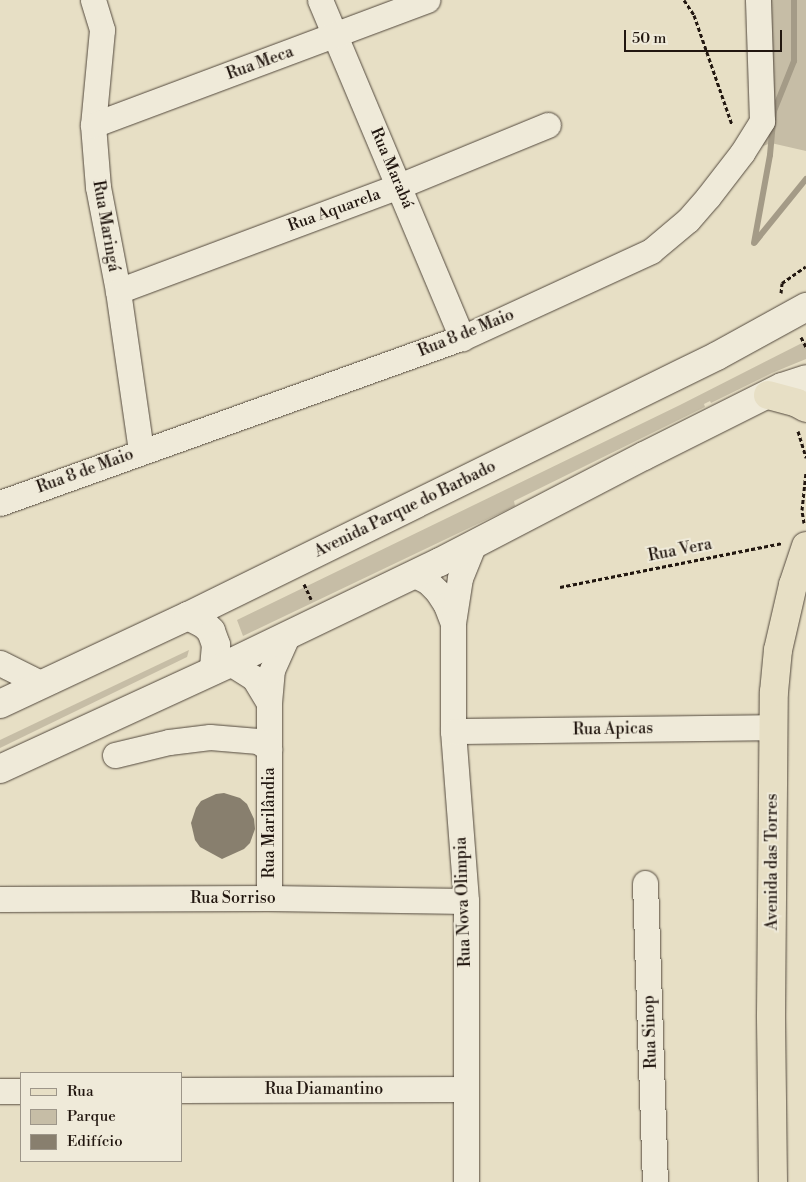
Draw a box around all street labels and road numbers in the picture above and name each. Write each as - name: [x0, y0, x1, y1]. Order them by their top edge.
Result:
- street label: Rua Meca: [224, 42, 296, 84]
- street label: Rua Marabá: [366, 125, 418, 211]
- street label: Rua Maringá: [89, 179, 123, 273]
- street label: Rua Aquarela: [285, 184, 383, 236]
- street label: Rua 8 de Maio: [415, 305, 517, 361]
- street label: Rua 8 de Maio: [34, 445, 136, 497]
- street label: Avenida Parque do Barbado: [311, 457, 499, 561]
- street label: Rua Vera: [646, 534, 714, 566]
- street label: Rua Apicas: [573, 719, 653, 739]
- street label: Rua Marilândia: [259, 767, 279, 879]
- street label: Avenida das Torres: [762, 794, 782, 930]
- street label: Rua Nova Olimpia: [451, 837, 475, 967]
- street label: Rua Sorriso: [190, 888, 276, 908]
- street label: Rua Sinop: [639, 995, 661, 1069]
- street label: Rua Diamantino: [265, 1079, 383, 1099]

